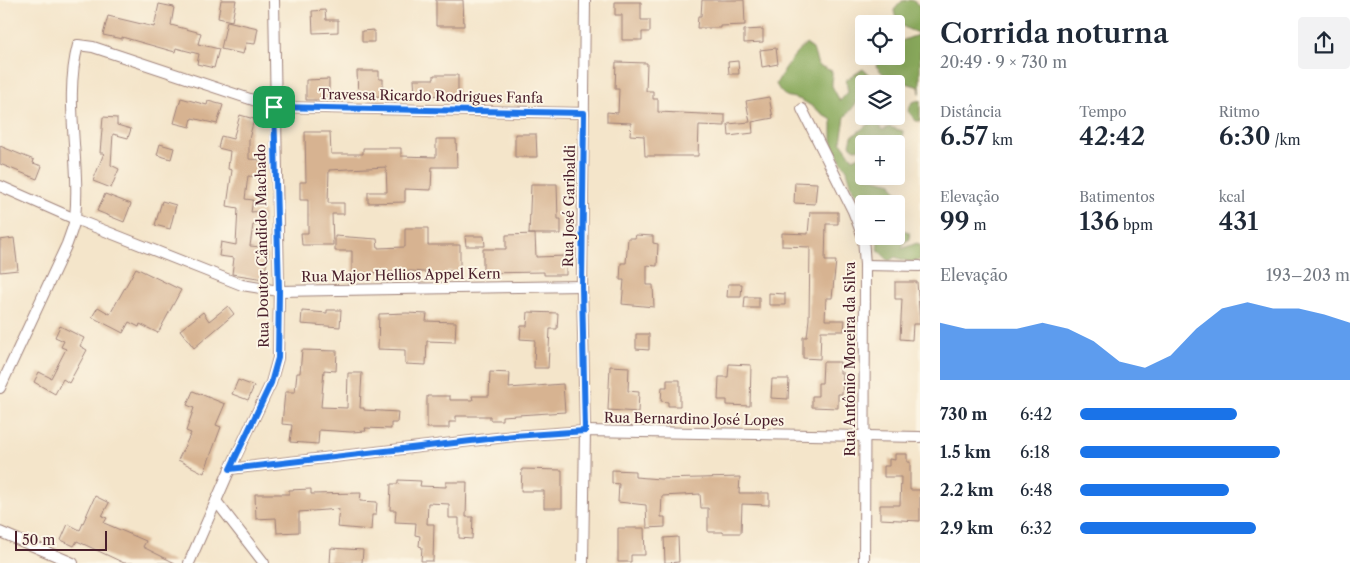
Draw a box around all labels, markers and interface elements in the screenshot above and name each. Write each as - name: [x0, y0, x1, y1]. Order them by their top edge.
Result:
- map controls: [855, 15, 905, 245]
- button: locate: [855, 15, 905, 65]
- text: Corrida noturna: [940, 16, 1169, 50]
- button: share: [1298, 17, 1350, 69]
- text: 20:49 · 9 × 730 m: [940, 52, 1067, 72]
- button: layers: [855, 75, 905, 125]
- street label: Travessa Ricardo Rodrigues Fanfa: [319, 85, 544, 107]
- pin: [253, 86, 295, 128]
- icon: arrive: [260, 93, 288, 121]
- text: Distância: [940, 103, 1002, 121]
- text: Tempo: [1079, 103, 1127, 121]
- text: Ritmo: [1219, 103, 1260, 121]
- text: 6.57: [940, 121, 988, 152]
- text: 42:42: [1079, 121, 1145, 152]
- text: 6:30: [1219, 121, 1271, 152]
- text: km: [988, 131, 1013, 149]
- text: /km: [1271, 131, 1301, 149]
- button: +: [855, 135, 905, 185]
- street label: Rua Doutor Cândido Machado: [251, 144, 273, 348]
- street label: Rua José Garibaldi: [559, 145, 579, 267]
- text: Elevação: [940, 188, 999, 206]
- text: Batimentos: [1079, 188, 1155, 206]
- text: kcal: [1219, 188, 1245, 206]
- button: −: [855, 195, 905, 245]
- text: 99: [940, 206, 970, 237]
- text: 136: [1079, 206, 1119, 237]
- text: 431: [1219, 206, 1258, 237]
- text: m: [970, 216, 986, 234]
- text: bpm: [1119, 216, 1153, 234]
- street label: Rua Antônio Moreira da Silva: [841, 261, 859, 456]
- street label: Rua Major Hellios Appel Kern: [301, 264, 501, 286]
- text: Elevação: [940, 265, 1008, 285]
- text: 193–203 m: [1266, 265, 1350, 285]
- text: 730 m: [940, 404, 988, 424]
- text: 6:42: [1020, 404, 1052, 424]
- street label: Rua Bernardino José Lopes: [604, 408, 784, 430]
- text: 1.5 km: [940, 442, 991, 462]
- text: 6:18: [1020, 442, 1050, 462]
- text: 2.2 km: [940, 480, 994, 500]
- text: 6:48: [1020, 480, 1053, 500]
- text: 2.9 km: [940, 518, 994, 538]
- text: 6:32: [1020, 518, 1052, 538]
- scale bar: [15, 528, 108, 551]
- text: 50 m: [22, 531, 55, 549]

